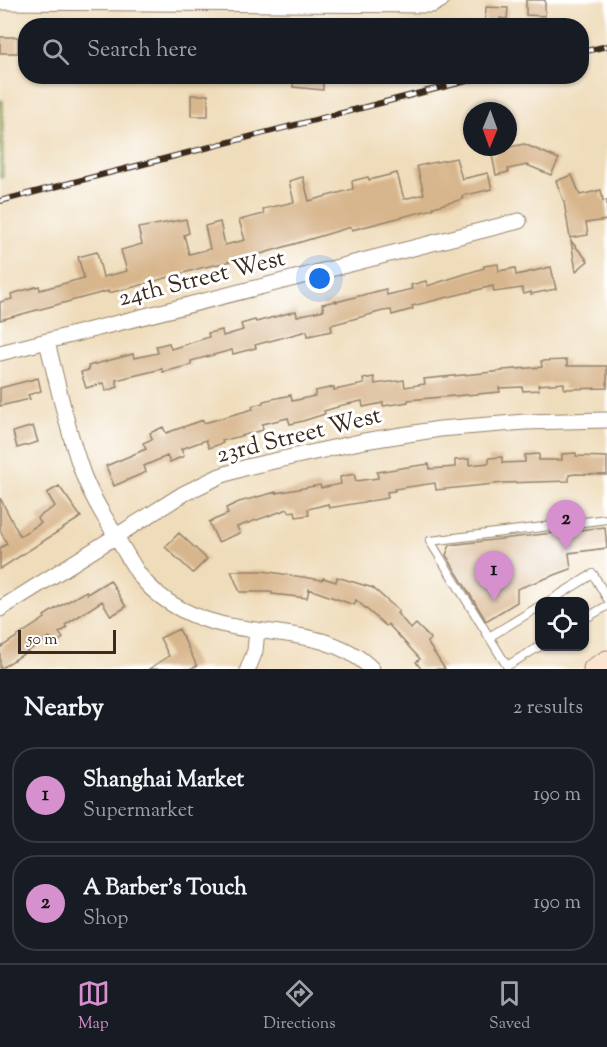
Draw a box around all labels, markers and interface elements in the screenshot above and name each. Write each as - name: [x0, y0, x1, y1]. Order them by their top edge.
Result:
- search box: [18, 18, 589, 84]
- icon: search: [39, 35, 72, 68]
- text: Search here: [87, 35, 197, 67]
- north arrow: [463, 102, 517, 156]
- street label: 24th Street West: [115, 242, 289, 316]
- your location: [305, 264, 334, 293]
- street label: 23rd Street West: [213, 399, 385, 473]
- pin: 2: [546, 500, 586, 550]
- pin: 1: [474, 552, 514, 601]
- map controls: [535, 597, 589, 651]
- button: locate: [535, 597, 589, 651]
- scale bar: [18, 627, 116, 654]
- text: 50 m: [27, 629, 58, 652]
- text: Nearby: [24, 690, 104, 727]
- text: 2 results: [513, 694, 583, 723]
- text: Shanghai Market: [83, 765, 244, 797]
- text: 1: [42, 781, 49, 810]
- text: 190 m: [533, 781, 581, 810]
- text: Supermarket: [83, 797, 194, 826]
- text: A Barber's Touch: [83, 873, 247, 905]
- text: 2: [41, 889, 50, 918]
- text: 190 m: [533, 889, 581, 918]
- text: Shop: [83, 905, 128, 934]
- tab: Map: [77, 977, 110, 1036]
- tab: Directions: [263, 977, 336, 1036]
- tab: Saved: [489, 977, 530, 1036]

